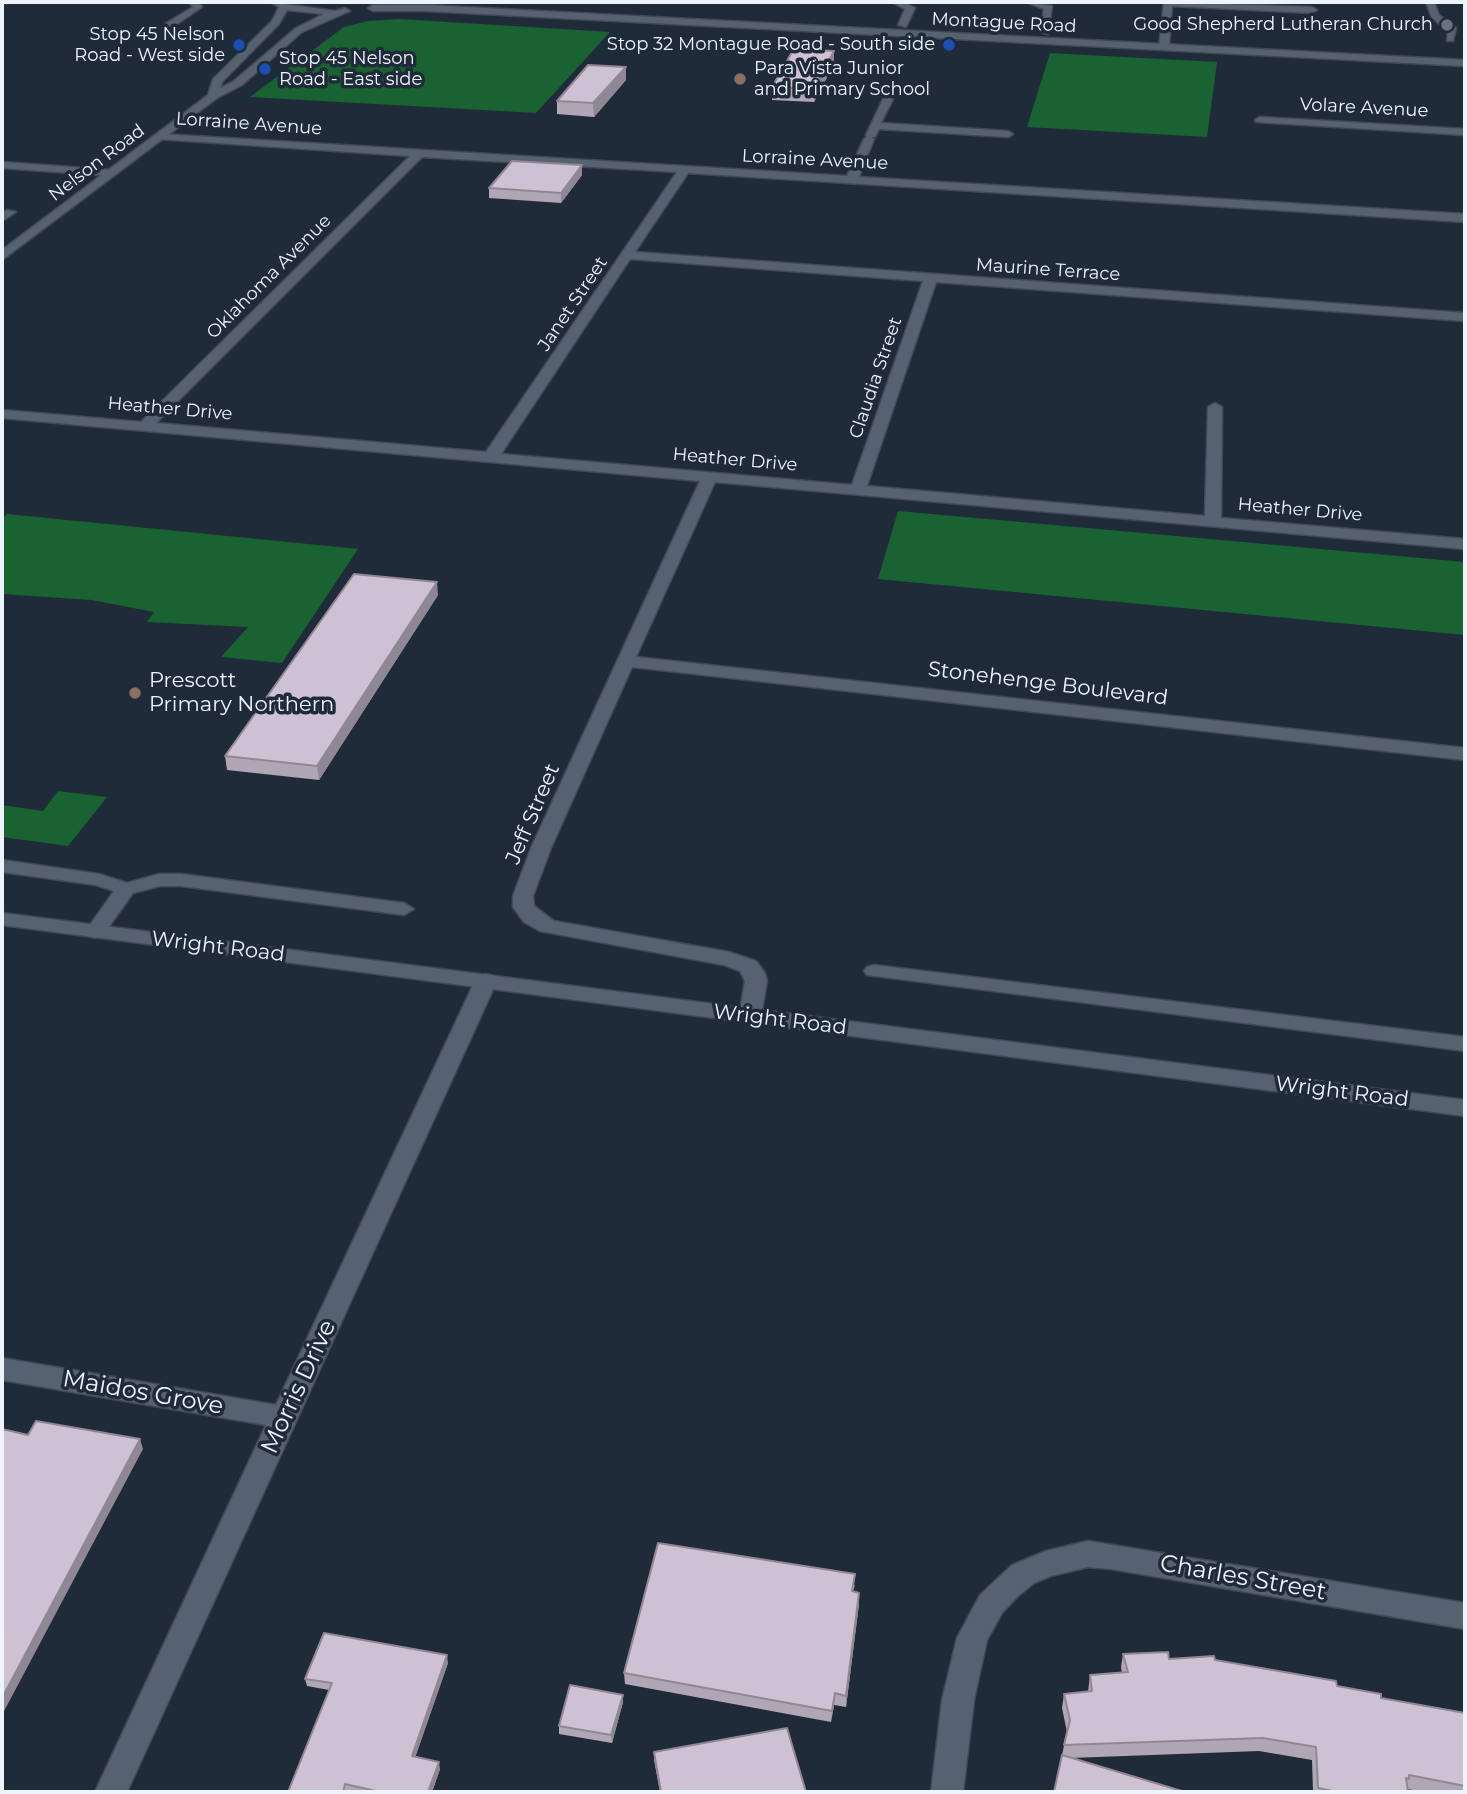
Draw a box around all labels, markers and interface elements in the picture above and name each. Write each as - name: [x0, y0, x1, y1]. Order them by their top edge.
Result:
- street label: Montague Road: [931, 8, 1077, 38]
- place label: Good Shepherd Lutheran Church: [1133, 14, 1433, 36]
- marker: Good Shepherd Lutheran Church: [1439, 17, 1455, 33]
- place label: Stop 45 Nelson Road - West side: [74, 24, 225, 66]
- place label: Stop 32 Montague Road - South side: [607, 34, 935, 56]
- marker: Stop 45 Nelson Road - West side: [231, 37, 247, 53]
- marker: Stop 32 Montague Road - South side: [941, 37, 957, 53]
- place label: Stop 45 Nelson Road - East side: [279, 48, 422, 90]
- place label: Para Vista Junior and Primary School: [754, 58, 930, 100]
- marker: Stop 45 Nelson Road - East side: [257, 61, 273, 77]
- marker: Para Vista Junior and Primary School: [732, 71, 748, 87]
- street label: Volare Avenue: [1299, 94, 1429, 122]
- street label: Lorraine Avenue: [175, 108, 323, 140]
- street label: Nelson Road: [45, 120, 149, 206]
- street label: Lorraine Avenue: [741, 145, 889, 175]
- street label: Oklahoma Avenue: [202, 210, 336, 344]
- street label: Janet Street: [534, 253, 612, 355]
- street label: Maurine Terrace: [975, 254, 1121, 286]
- street label: Claudia Street: [845, 314, 907, 442]
- street label: Heather Drive: [107, 393, 233, 425]
- street label: Heather Drive: [672, 444, 798, 476]
- street label: Heather Drive: [1237, 494, 1363, 526]
- street label: Stonehenge Boulevard: [927, 657, 1169, 711]
- place label: Prescott Primary Northern: [149, 668, 334, 718]
- marker: Prescott Primary Northern: [127, 685, 143, 701]
- street label: Jeff Street: [501, 760, 565, 868]
- street label: Wright Road: [150, 926, 286, 968]
- street label: Wright Road: [712, 999, 848, 1041]
- street label: Wright Road: [1274, 1071, 1410, 1113]
- street label: Morris Drive: [255, 1316, 343, 1458]
- street label: Maidos Grove: [60, 1365, 226, 1421]
- street label: Charles Street: [1158, 1549, 1328, 1607]

